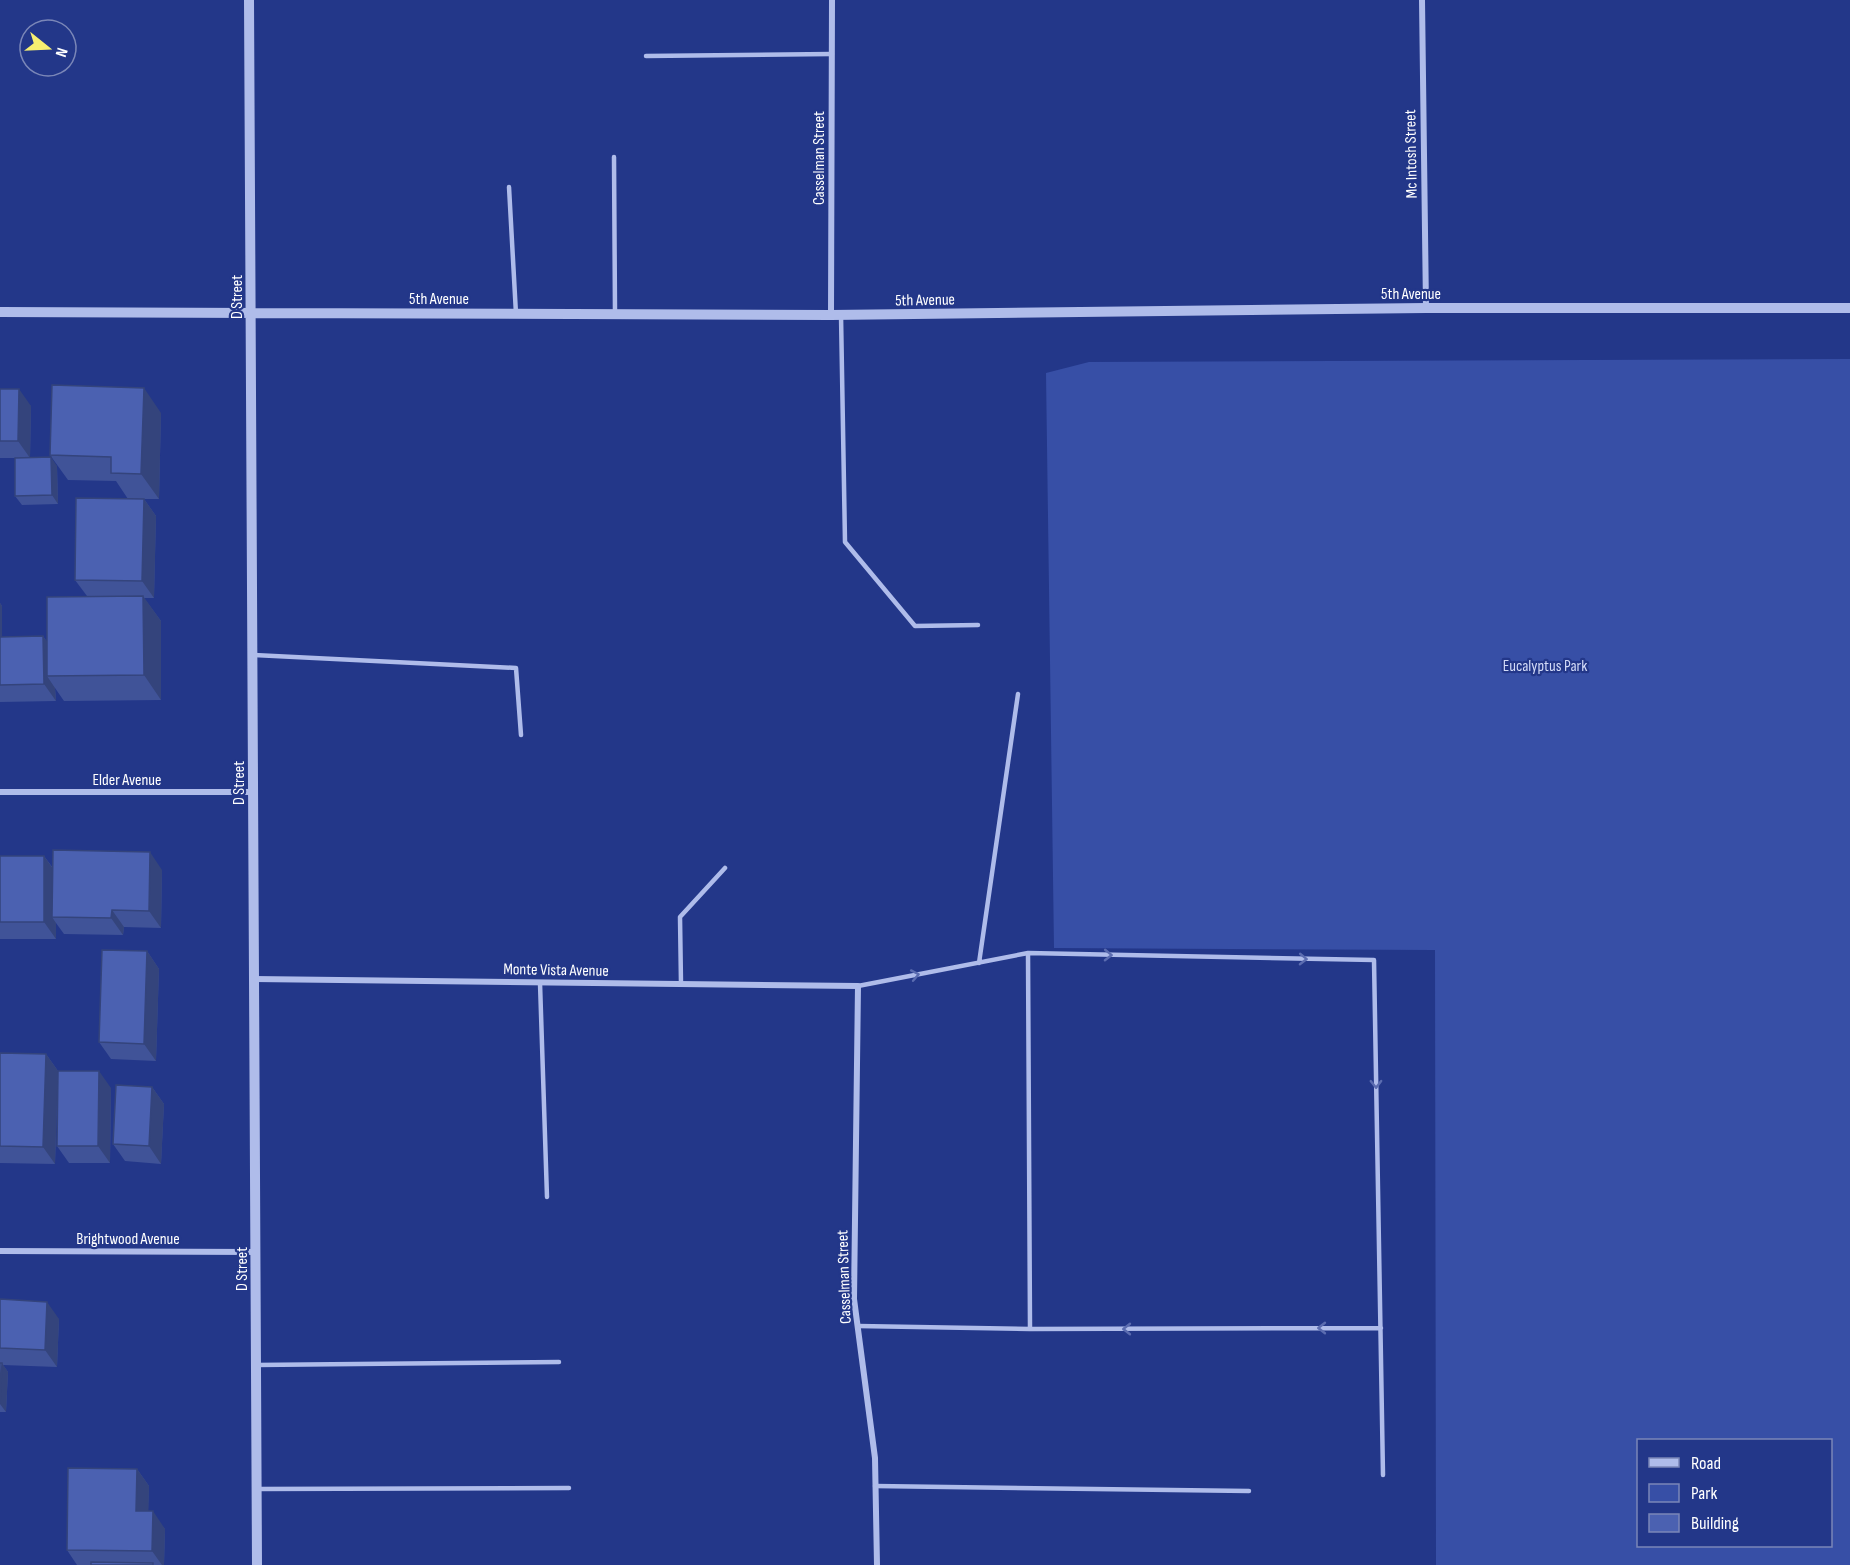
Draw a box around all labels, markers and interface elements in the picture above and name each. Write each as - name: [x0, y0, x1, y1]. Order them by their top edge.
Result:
- north arrow: [18, 18, 78, 78]
- text: N: [50, 45, 71, 59]
- street label: Mc Intosh Street: [1401, 109, 1422, 199]
- street label: Casselman Street: [810, 111, 829, 205]
- street label: D Street: [228, 275, 247, 319]
- street label: 5th Avenue: [1381, 285, 1441, 304]
- street label: 5th Avenue: [409, 290, 469, 309]
- street label: 5th Avenue: [895, 290, 955, 311]
- park label: Eucalyptus Park: [1503, 657, 1587, 676]
- street label: D Street: [230, 761, 249, 805]
- street label: Elder Avenue: [93, 771, 161, 790]
- one-way arrow: [1103, 949, 1112, 961]
- one-way arrow: [1298, 953, 1307, 965]
- street label: Monte Vista Avenue: [503, 960, 609, 981]
- one-way arrow: [910, 969, 920, 982]
- one-way arrow: [1370, 1080, 1382, 1089]
- street label: Brightwood Avenue: [76, 1230, 180, 1249]
- street label: Casselman Street: [833, 1230, 856, 1324]
- street label: D Street: [233, 1247, 252, 1291]
- one-way arrow: [1318, 1322, 1327, 1334]
- one-way arrow: [1123, 1323, 1132, 1335]
- legend: [1637, 1439, 1832, 1547]
- text: Road: [1691, 1453, 1721, 1474]
- text: Park: [1691, 1483, 1717, 1504]
- text: Building: [1691, 1513, 1739, 1534]

